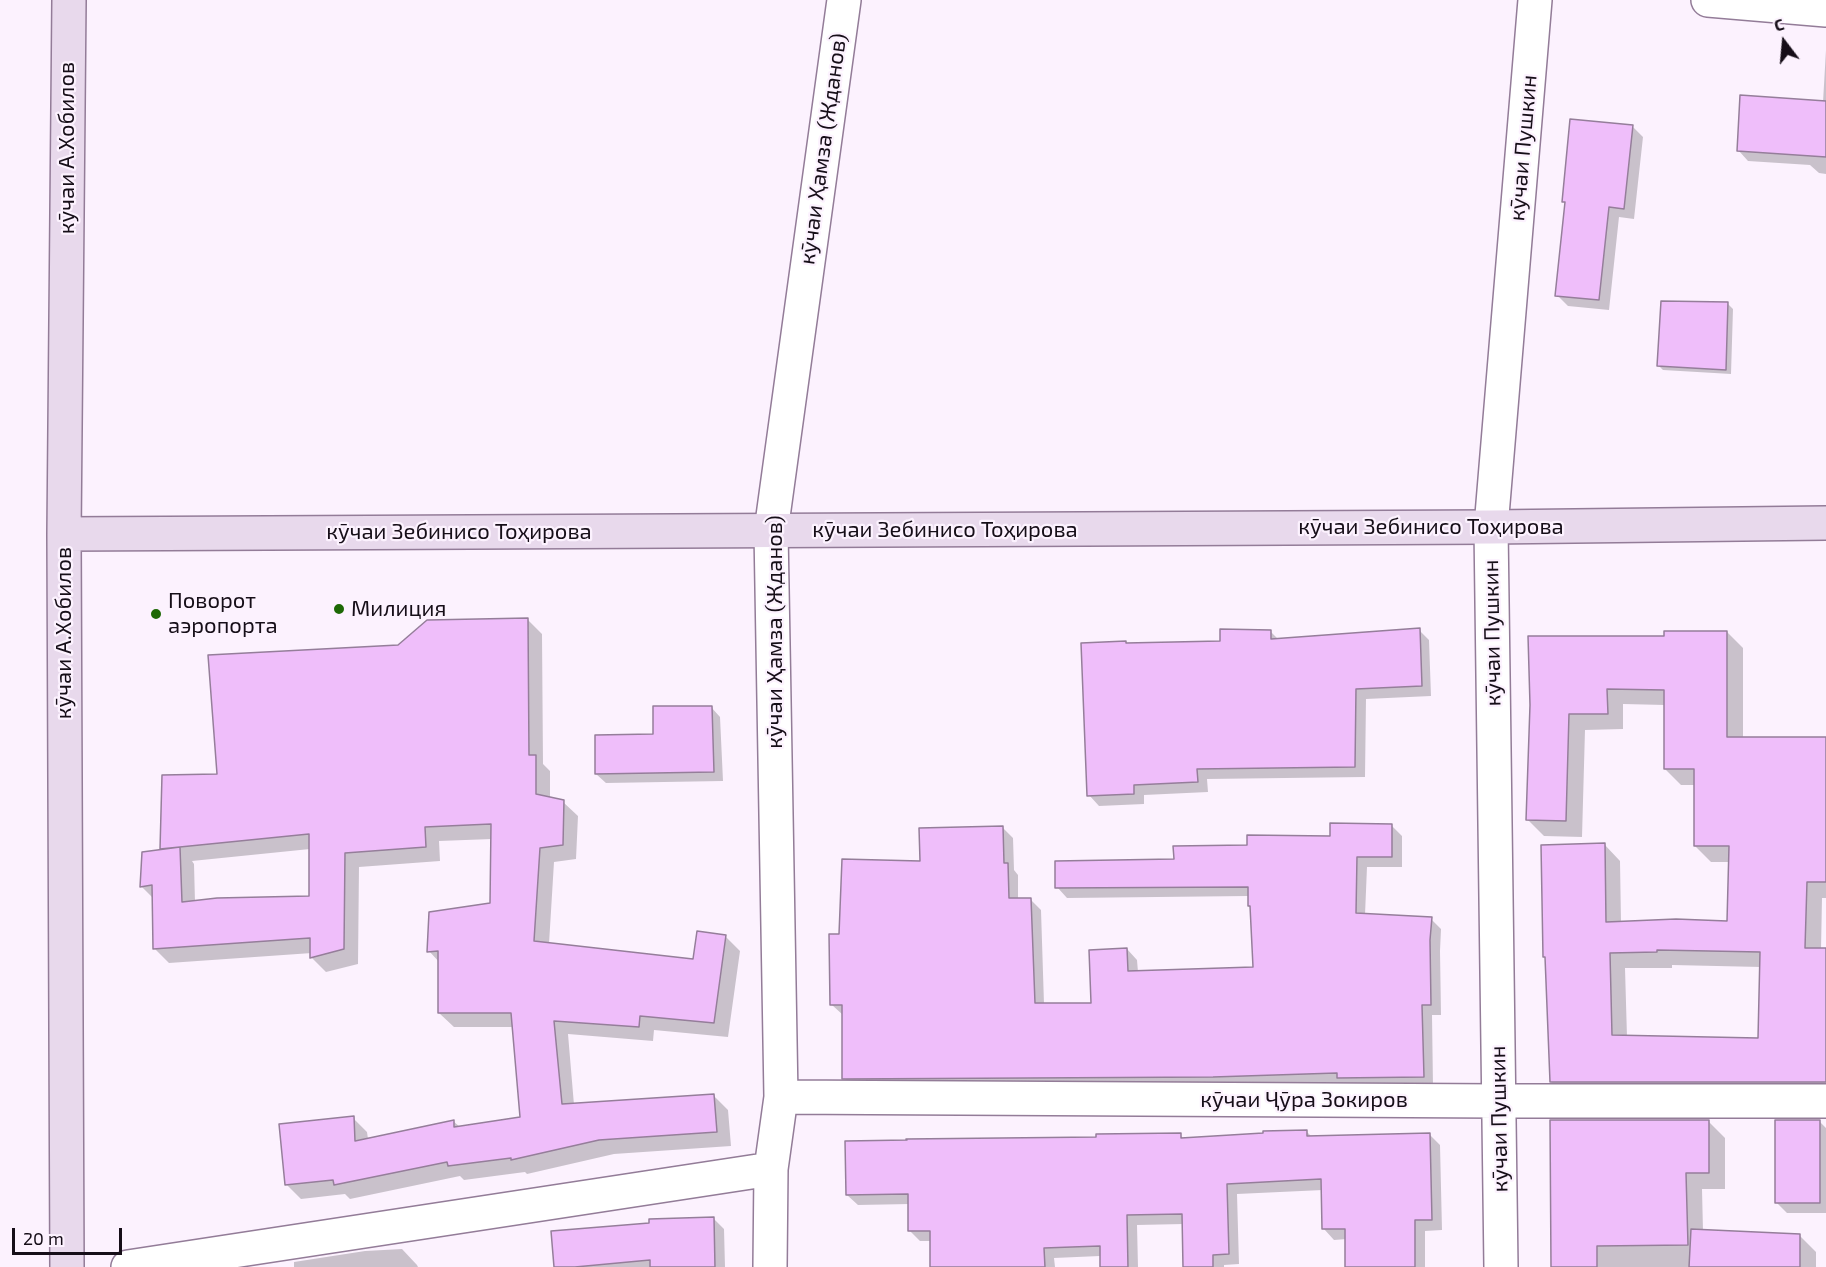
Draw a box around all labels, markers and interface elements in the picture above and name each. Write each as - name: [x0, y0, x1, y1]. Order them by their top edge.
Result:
- north arrow: [1754, 12, 1814, 72]
- text: С: [1772, 14, 1786, 35]
- street label: кӯчаи Ҳамза (Жданов): [794, 32, 852, 266]
- street label: кӯчаи А.Хобилов: [54, 62, 80, 234]
- street label: кӯчаи Пушкин: [1503, 74, 1543, 222]
- street label: кӯчаи Зебинисо Тоҳирова: [1298, 514, 1564, 540]
- street label: кӯчаи Ҳамза (Жданов): [762, 515, 788, 749]
- street label: кӯчаи Зебинисо Тоҳирова: [812, 517, 1078, 543]
- street label: кӯчаи Зебинисо Тоҳирова: [326, 519, 592, 545]
- street label: кӯчаи А.Хобилов: [51, 547, 77, 719]
- street label: кӯчаи Пушкин: [1478, 559, 1506, 707]
- place label: Поворот аэропорта: [168, 588, 278, 640]
- place label: Милиция: [351, 596, 446, 622]
- marker: Милиция: [332, 602, 346, 616]
- marker: Поворот аэропорта: [149, 607, 163, 621]
- street label: кӯчаи Пушкин: [1485, 1045, 1513, 1193]
- street label: кӯчаи Ҷӯра Зокиров: [1200, 1087, 1408, 1113]
- scale bar: [15, 1216, 124, 1254]
- text: 20 m: [23, 1227, 64, 1249]

